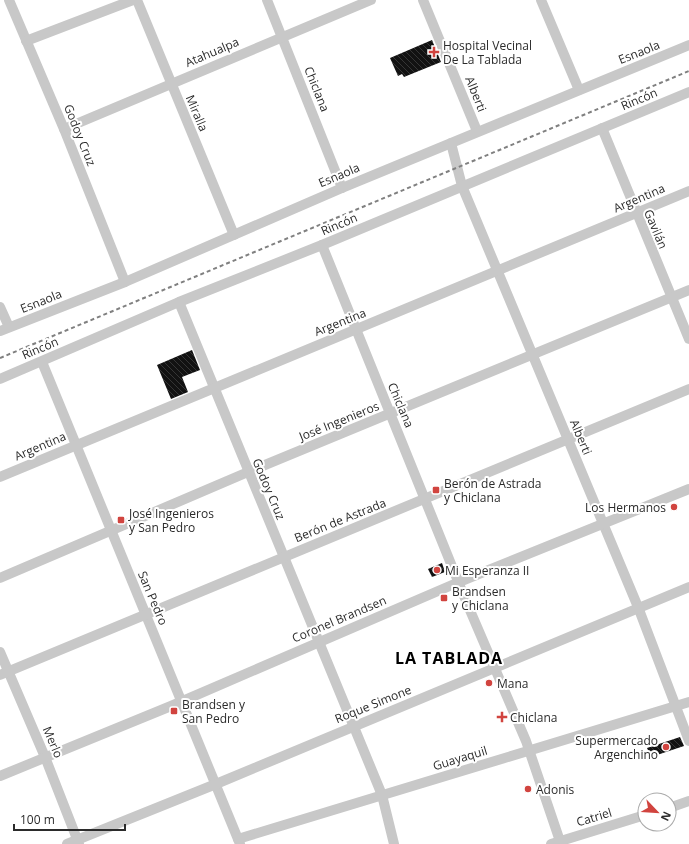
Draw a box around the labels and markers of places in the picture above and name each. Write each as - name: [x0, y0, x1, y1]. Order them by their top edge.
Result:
- place label: Hospital Vecinal De La Tablada: [443, 37, 532, 68]
- marker: Hospital Vecinal De La Tablada: [428, 46, 440, 58]
- place label: Berón de Astrada y Chiclana: [444, 475, 541, 506]
- marker: Berón de Astrada y Chiclana: [431, 485, 441, 495]
- place label: Los Hermanos: [585, 499, 666, 516]
- marker: Los Hermanos: [669, 502, 679, 512]
- place label: José Ingenieros y San Pedro: [128, 505, 214, 536]
- marker: José Ingenieros y San Pedro: [116, 515, 126, 525]
- place label: Mi Esperanza II: [445, 562, 529, 579]
- marker: Mi Esperanza II: [432, 565, 442, 575]
- place label: Brandsen y Chiclana: [452, 583, 509, 614]
- marker: Brandsen y Chiclana: [439, 593, 449, 603]
- place label: Mana: [497, 675, 529, 692]
- marker: Mana: [484, 678, 494, 688]
- place label: Brandsen y San Pedro: [182, 696, 246, 727]
- marker: Brandsen y San Pedro: [169, 706, 179, 716]
- place label: Chiclana: [510, 709, 557, 726]
- marker: Chiclana: [497, 712, 507, 722]
- place label: Supermercado Argenchino: [575, 732, 658, 763]
- marker: Supermercado Argenchino: [661, 742, 671, 752]
- place label: Adonis: [536, 781, 575, 798]
- marker: Adonis: [523, 784, 533, 794]

